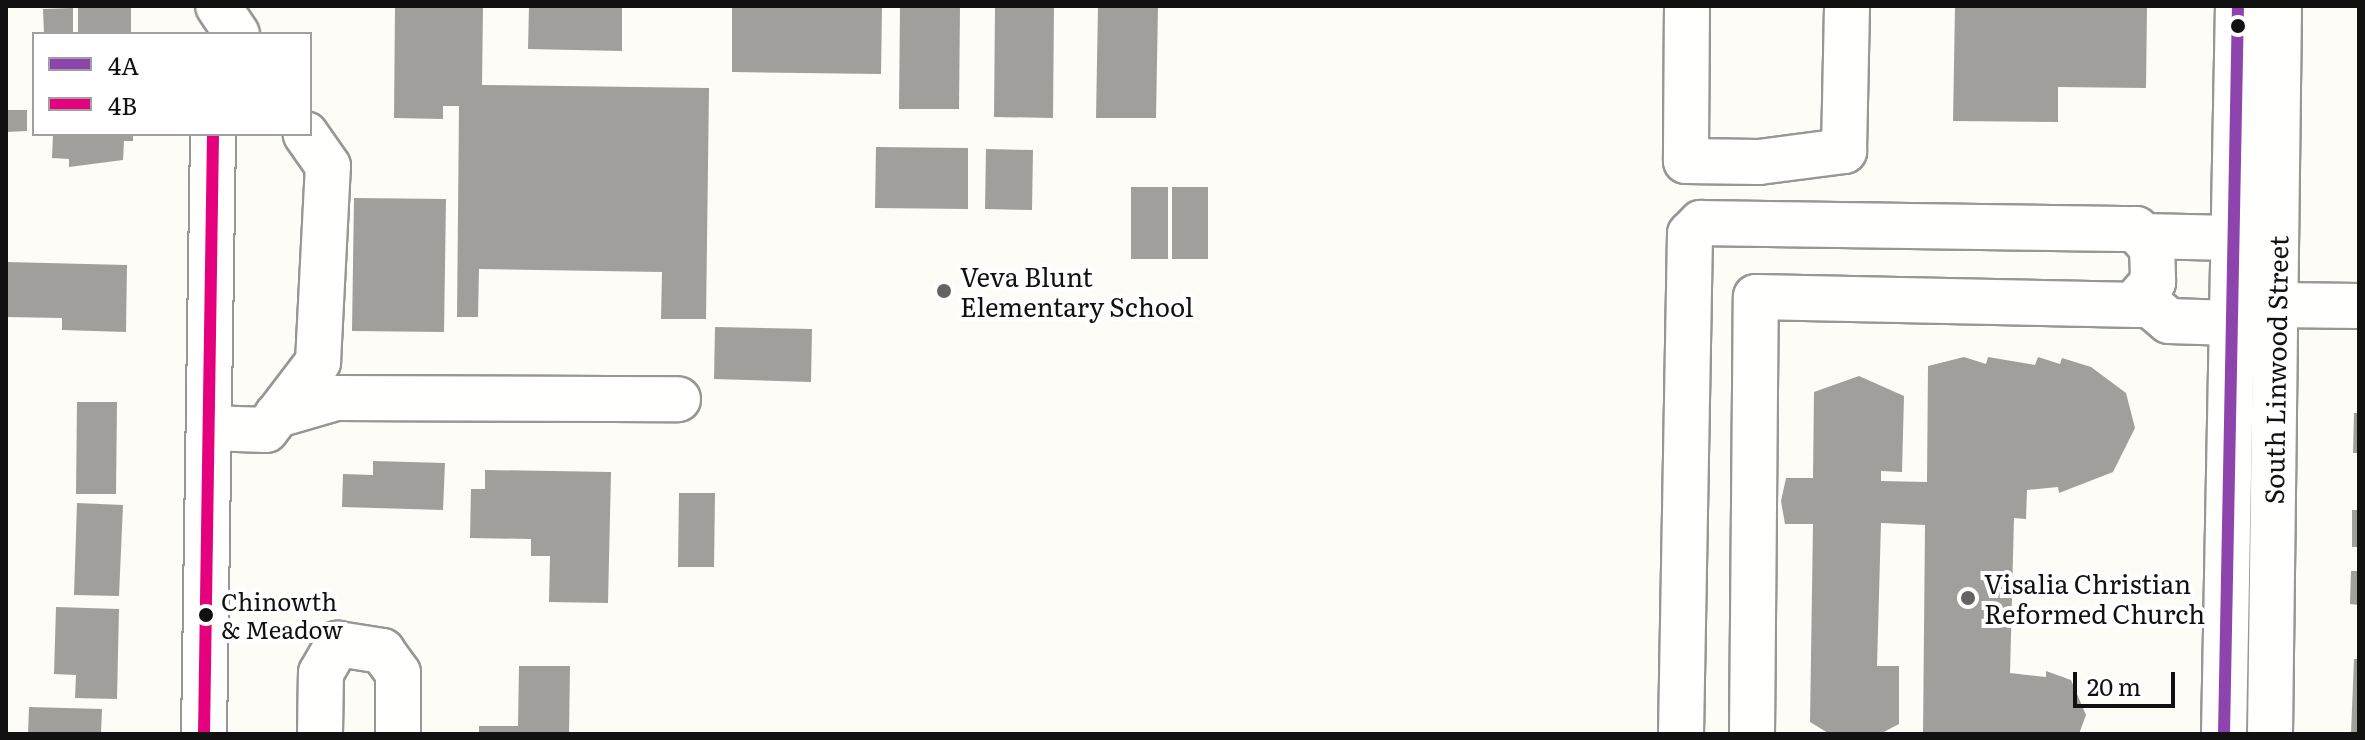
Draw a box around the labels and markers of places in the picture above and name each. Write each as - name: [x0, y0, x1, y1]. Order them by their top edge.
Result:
- unlabelled marker: [2230, 18, 2246, 34]
- place label: Veva Blunt Elementary School: [960, 260, 1194, 322]
- marker: Veva Blunt Elementary School: [935, 282, 953, 300]
- place label: Visalia Christian Reformed Church: [1984, 567, 2205, 628]
- place label: Chinowth & Meadow: [221, 587, 343, 643]
- marker: Visalia Christian Reformed Church: [1959, 589, 1977, 607]
- marker: Chinowth & Meadow: [198, 607, 214, 623]

